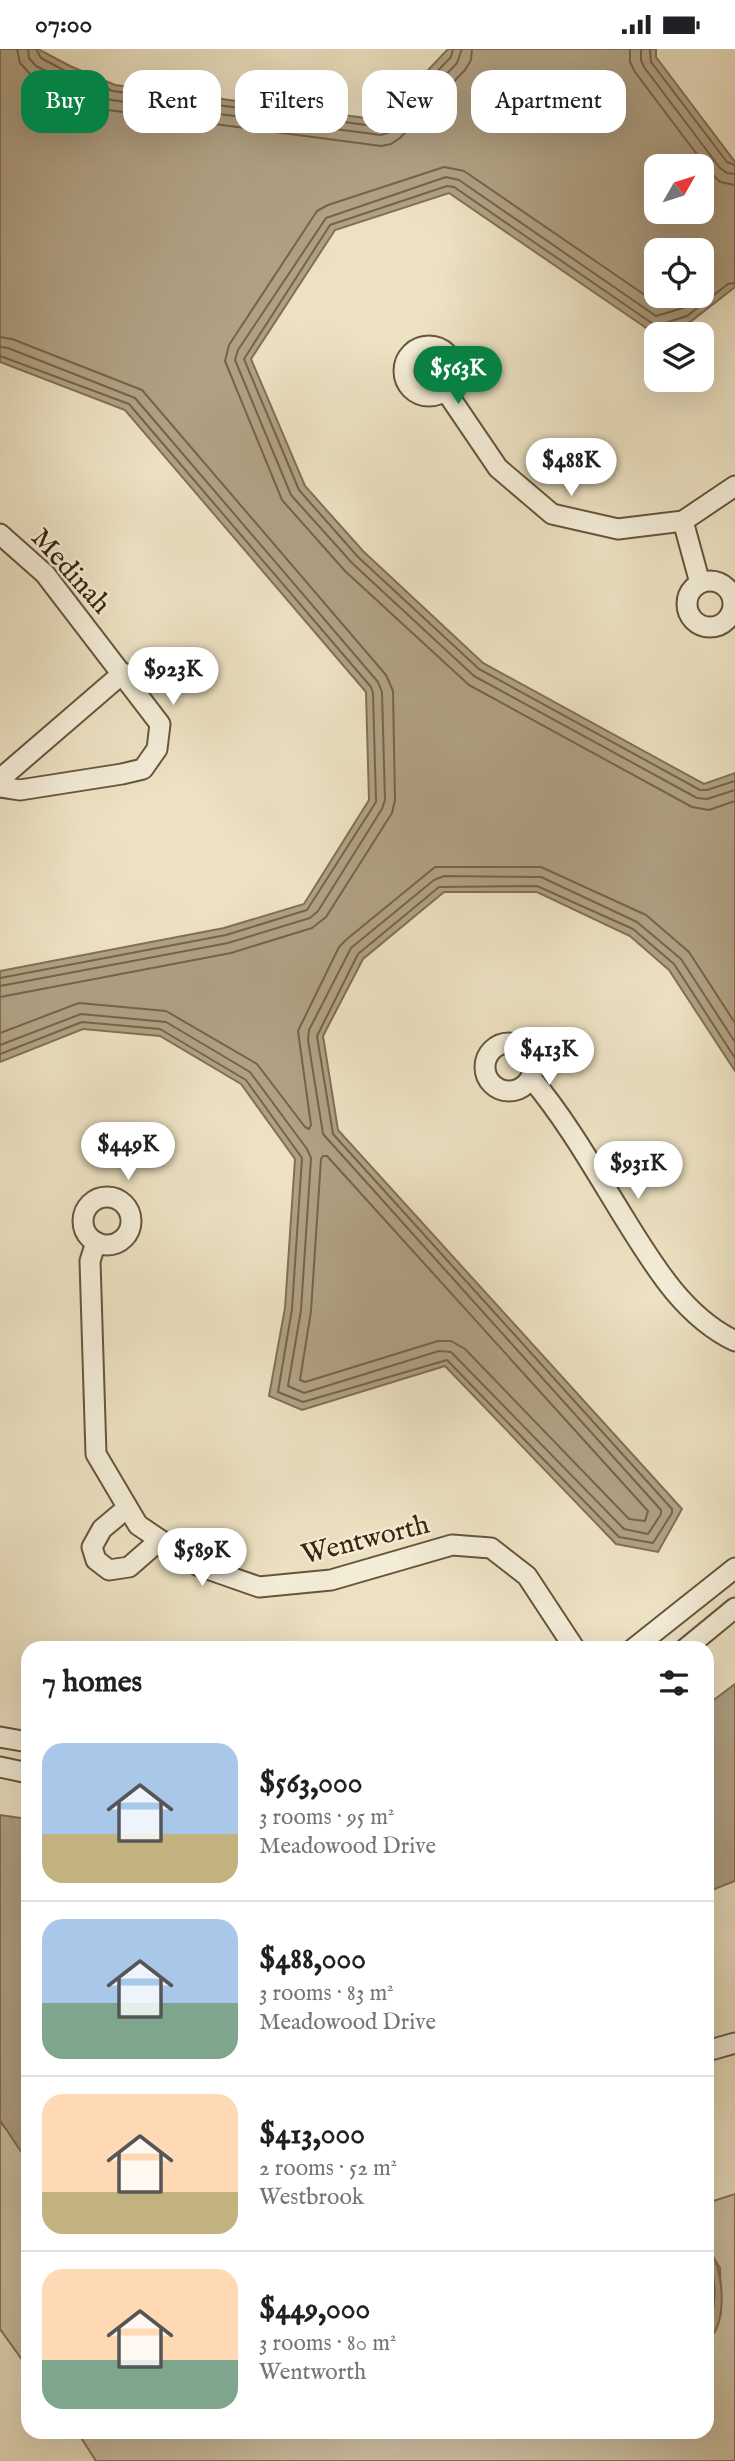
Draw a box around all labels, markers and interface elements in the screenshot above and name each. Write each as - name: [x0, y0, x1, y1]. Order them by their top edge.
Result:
- text: 07:00: [35, 8, 92, 41]
- chip: Buy: [21, 70, 109, 133]
- chip: Rent: [123, 70, 221, 133]
- chip: Filters: [235, 70, 348, 133]
- chip: New: [362, 70, 457, 133]
- chip: Apartment: [471, 70, 626, 133]
- north arrow: [644, 154, 714, 224]
- map controls: [644, 154, 714, 392]
- button: locate: [644, 238, 714, 308]
- button: layers: [644, 322, 714, 392]
- pin: $563K: [409, 347, 507, 406]
- text: $563K: [430, 354, 486, 383]
- pin: $488K: [522, 439, 620, 498]
- text: $488K: [542, 446, 600, 475]
- street label: Medinah: [23, 522, 118, 622]
- pin: $923K: [124, 647, 222, 707]
- text: $923K: [144, 655, 202, 684]
- pin: $413K: [500, 1027, 598, 1087]
- text: $413K: [520, 1035, 578, 1064]
- pin: $449K: [79, 1123, 177, 1182]
- text: $449K: [97, 1130, 159, 1159]
- pin: $931K: [589, 1141, 687, 1201]
- text: $931K: [610, 1149, 666, 1178]
- street label: Wentworth: [298, 1508, 433, 1573]
- pin: $589K: [153, 1529, 251, 1588]
- text: $589K: [174, 1536, 230, 1565]
- text: 7 homes: [42, 1664, 142, 1702]
- icon: filters: [655, 1664, 693, 1702]
- text: $563,000: [259, 1765, 362, 1803]
- icon: home: [98, 1771, 182, 1855]
- text: 3 rooms · 95 m²: [259, 1803, 394, 1832]
- text: Meadowood Drive: [259, 1832, 436, 1861]
- text: $488,000: [259, 1941, 366, 1979]
- icon: home: [98, 1947, 182, 2031]
- text: 3 rooms · 83 m²: [259, 1979, 394, 2008]
- text: Meadowood Drive: [259, 2008, 436, 2037]
- text: $413,000: [259, 2116, 365, 2154]
- icon: home: [98, 2122, 182, 2206]
- text: 2 rooms · 52 m²: [259, 2154, 397, 2183]
- text: Westbrook: [259, 2183, 364, 2212]
- text: $449,000: [259, 2291, 370, 2329]
- icon: home: [98, 2297, 182, 2381]
- text: 3 rooms · 80 m²: [259, 2329, 396, 2358]
- text: Wentworth: [259, 2358, 366, 2387]

